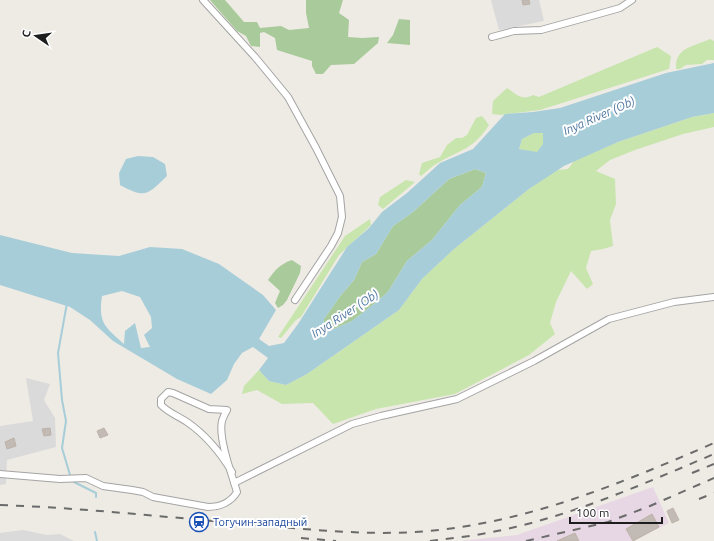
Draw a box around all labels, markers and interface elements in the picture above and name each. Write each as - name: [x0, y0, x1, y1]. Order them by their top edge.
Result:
- north arrow: [16, 16, 56, 56]
- text: С: [20, 29, 33, 39]
- water label: Inya River (Ob): [561, 94, 637, 138]
- water label: Inya River (Ob): [309, 287, 381, 341]
- scale bar: [570, 499, 662, 525]
- text: 100 m: [576, 506, 609, 519]
- station icon: Тогучин-западный: [188, 511, 210, 533]
- place label: Тогучин-западный: [213, 516, 307, 528]

